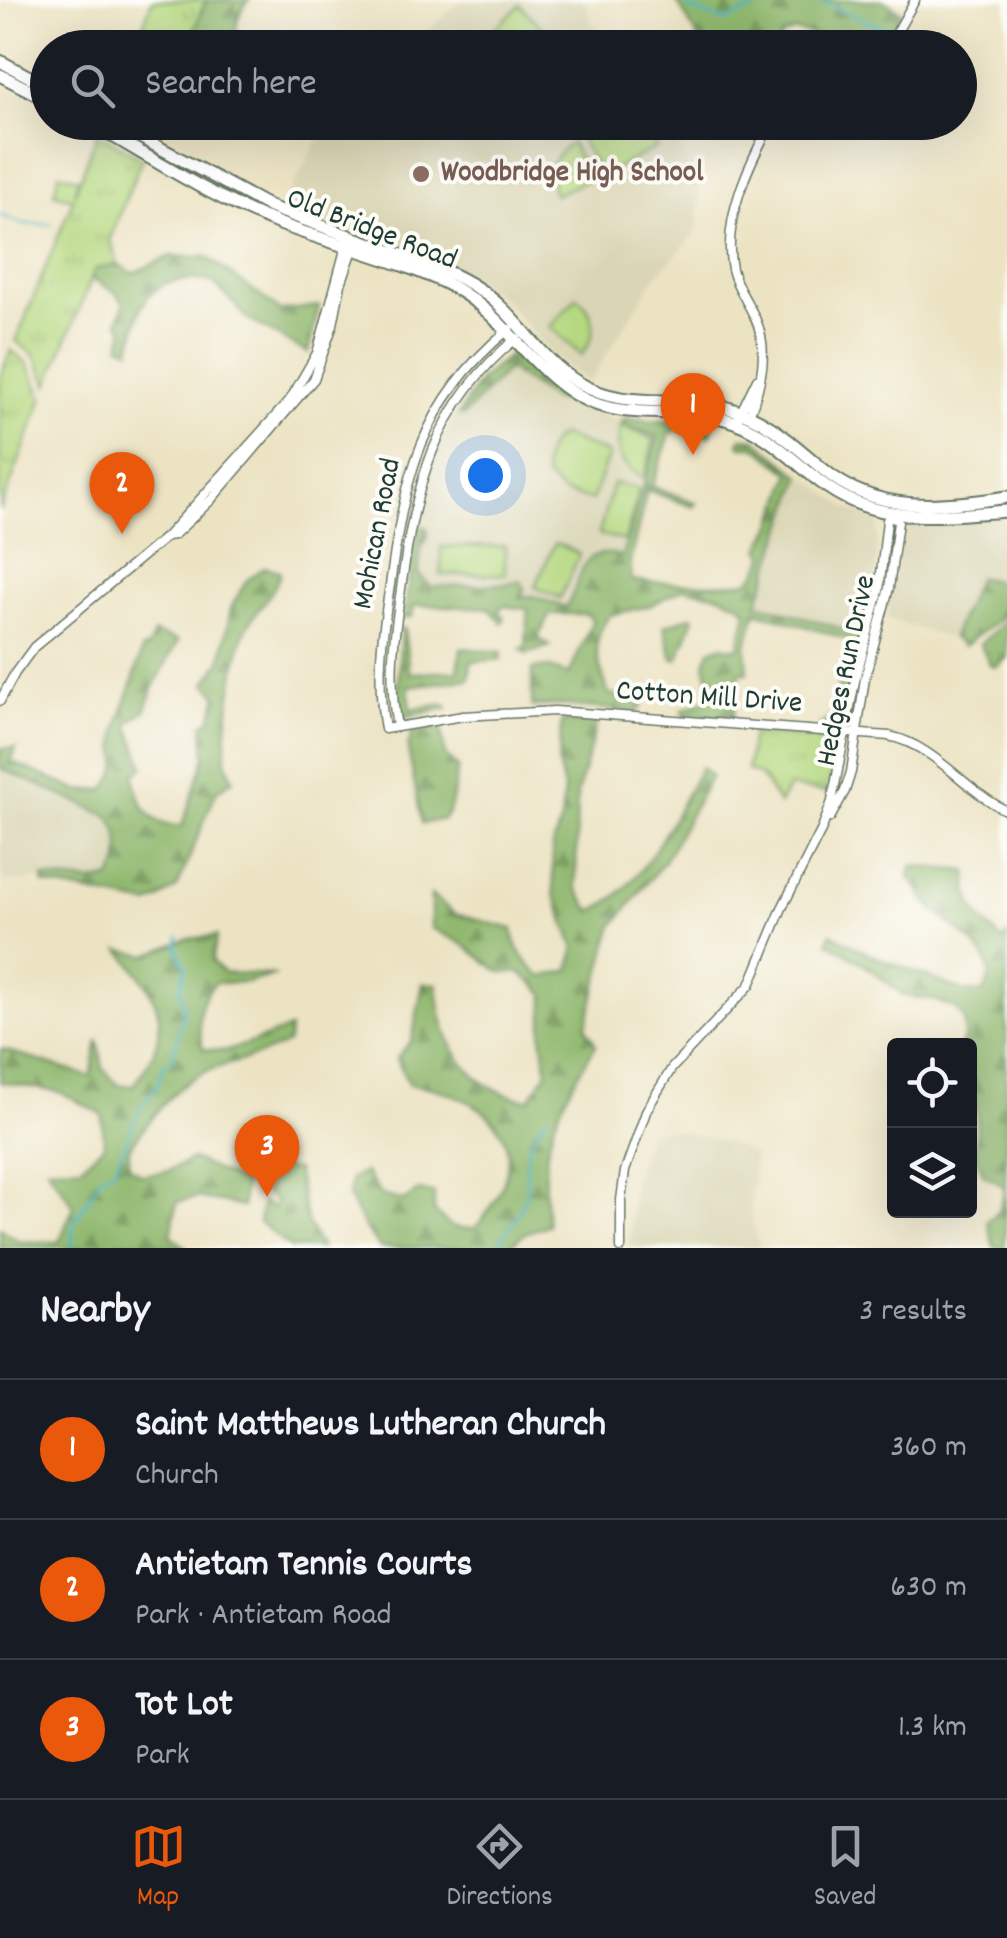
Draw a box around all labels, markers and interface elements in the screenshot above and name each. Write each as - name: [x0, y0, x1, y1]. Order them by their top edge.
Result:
- search box: [30, 30, 977, 140]
- icon: search: [65, 58, 120, 113]
- text: Search here: [145, 58, 317, 113]
- place label: Woodbridge High School: [441, 153, 704, 196]
- marker: Woodbridge High School: [410, 163, 432, 185]
- street label: Old Bridge Road: [279, 179, 463, 283]
- pin: 1: [660, 372, 726, 455]
- your location: [460, 450, 511, 501]
- pin: 2: [90, 452, 154, 534]
- street label: Mohican Road: [343, 455, 415, 613]
- street label: Hedges Run Drive: [807, 571, 889, 771]
- street label: Cotton Mill Drive: [615, 671, 803, 727]
- map controls: [887, 1038, 977, 1218]
- button: locate: [887, 1038, 977, 1128]
- pin: 3: [234, 1114, 300, 1197]
- button: layers: [887, 1128, 977, 1218]
- text: Nearby: [40, 1283, 150, 1343]
- text: 3 results: [859, 1290, 967, 1336]
- text: Saint Matthews Lutheran Church: [135, 1399, 606, 1454]
- text: 1: [69, 1426, 76, 1472]
- text: 360 m: [890, 1426, 967, 1472]
- text: Church: [135, 1454, 219, 1500]
- text: Antietam Tennis Courts: [135, 1539, 473, 1594]
- text: 2: [66, 1566, 79, 1612]
- text: 630 m: [890, 1566, 967, 1612]
- text: Park · Antietam Road: [135, 1594, 391, 1640]
- text: Tot Lot: [135, 1679, 233, 1734]
- text: 3: [65, 1706, 80, 1752]
- text: 1.3 km: [898, 1706, 967, 1752]
- text: Park: [135, 1734, 190, 1780]
- tab: Map: [131, 1819, 186, 1919]
- tab: Directions: [447, 1819, 553, 1919]
- tab: Saved: [814, 1819, 876, 1919]

